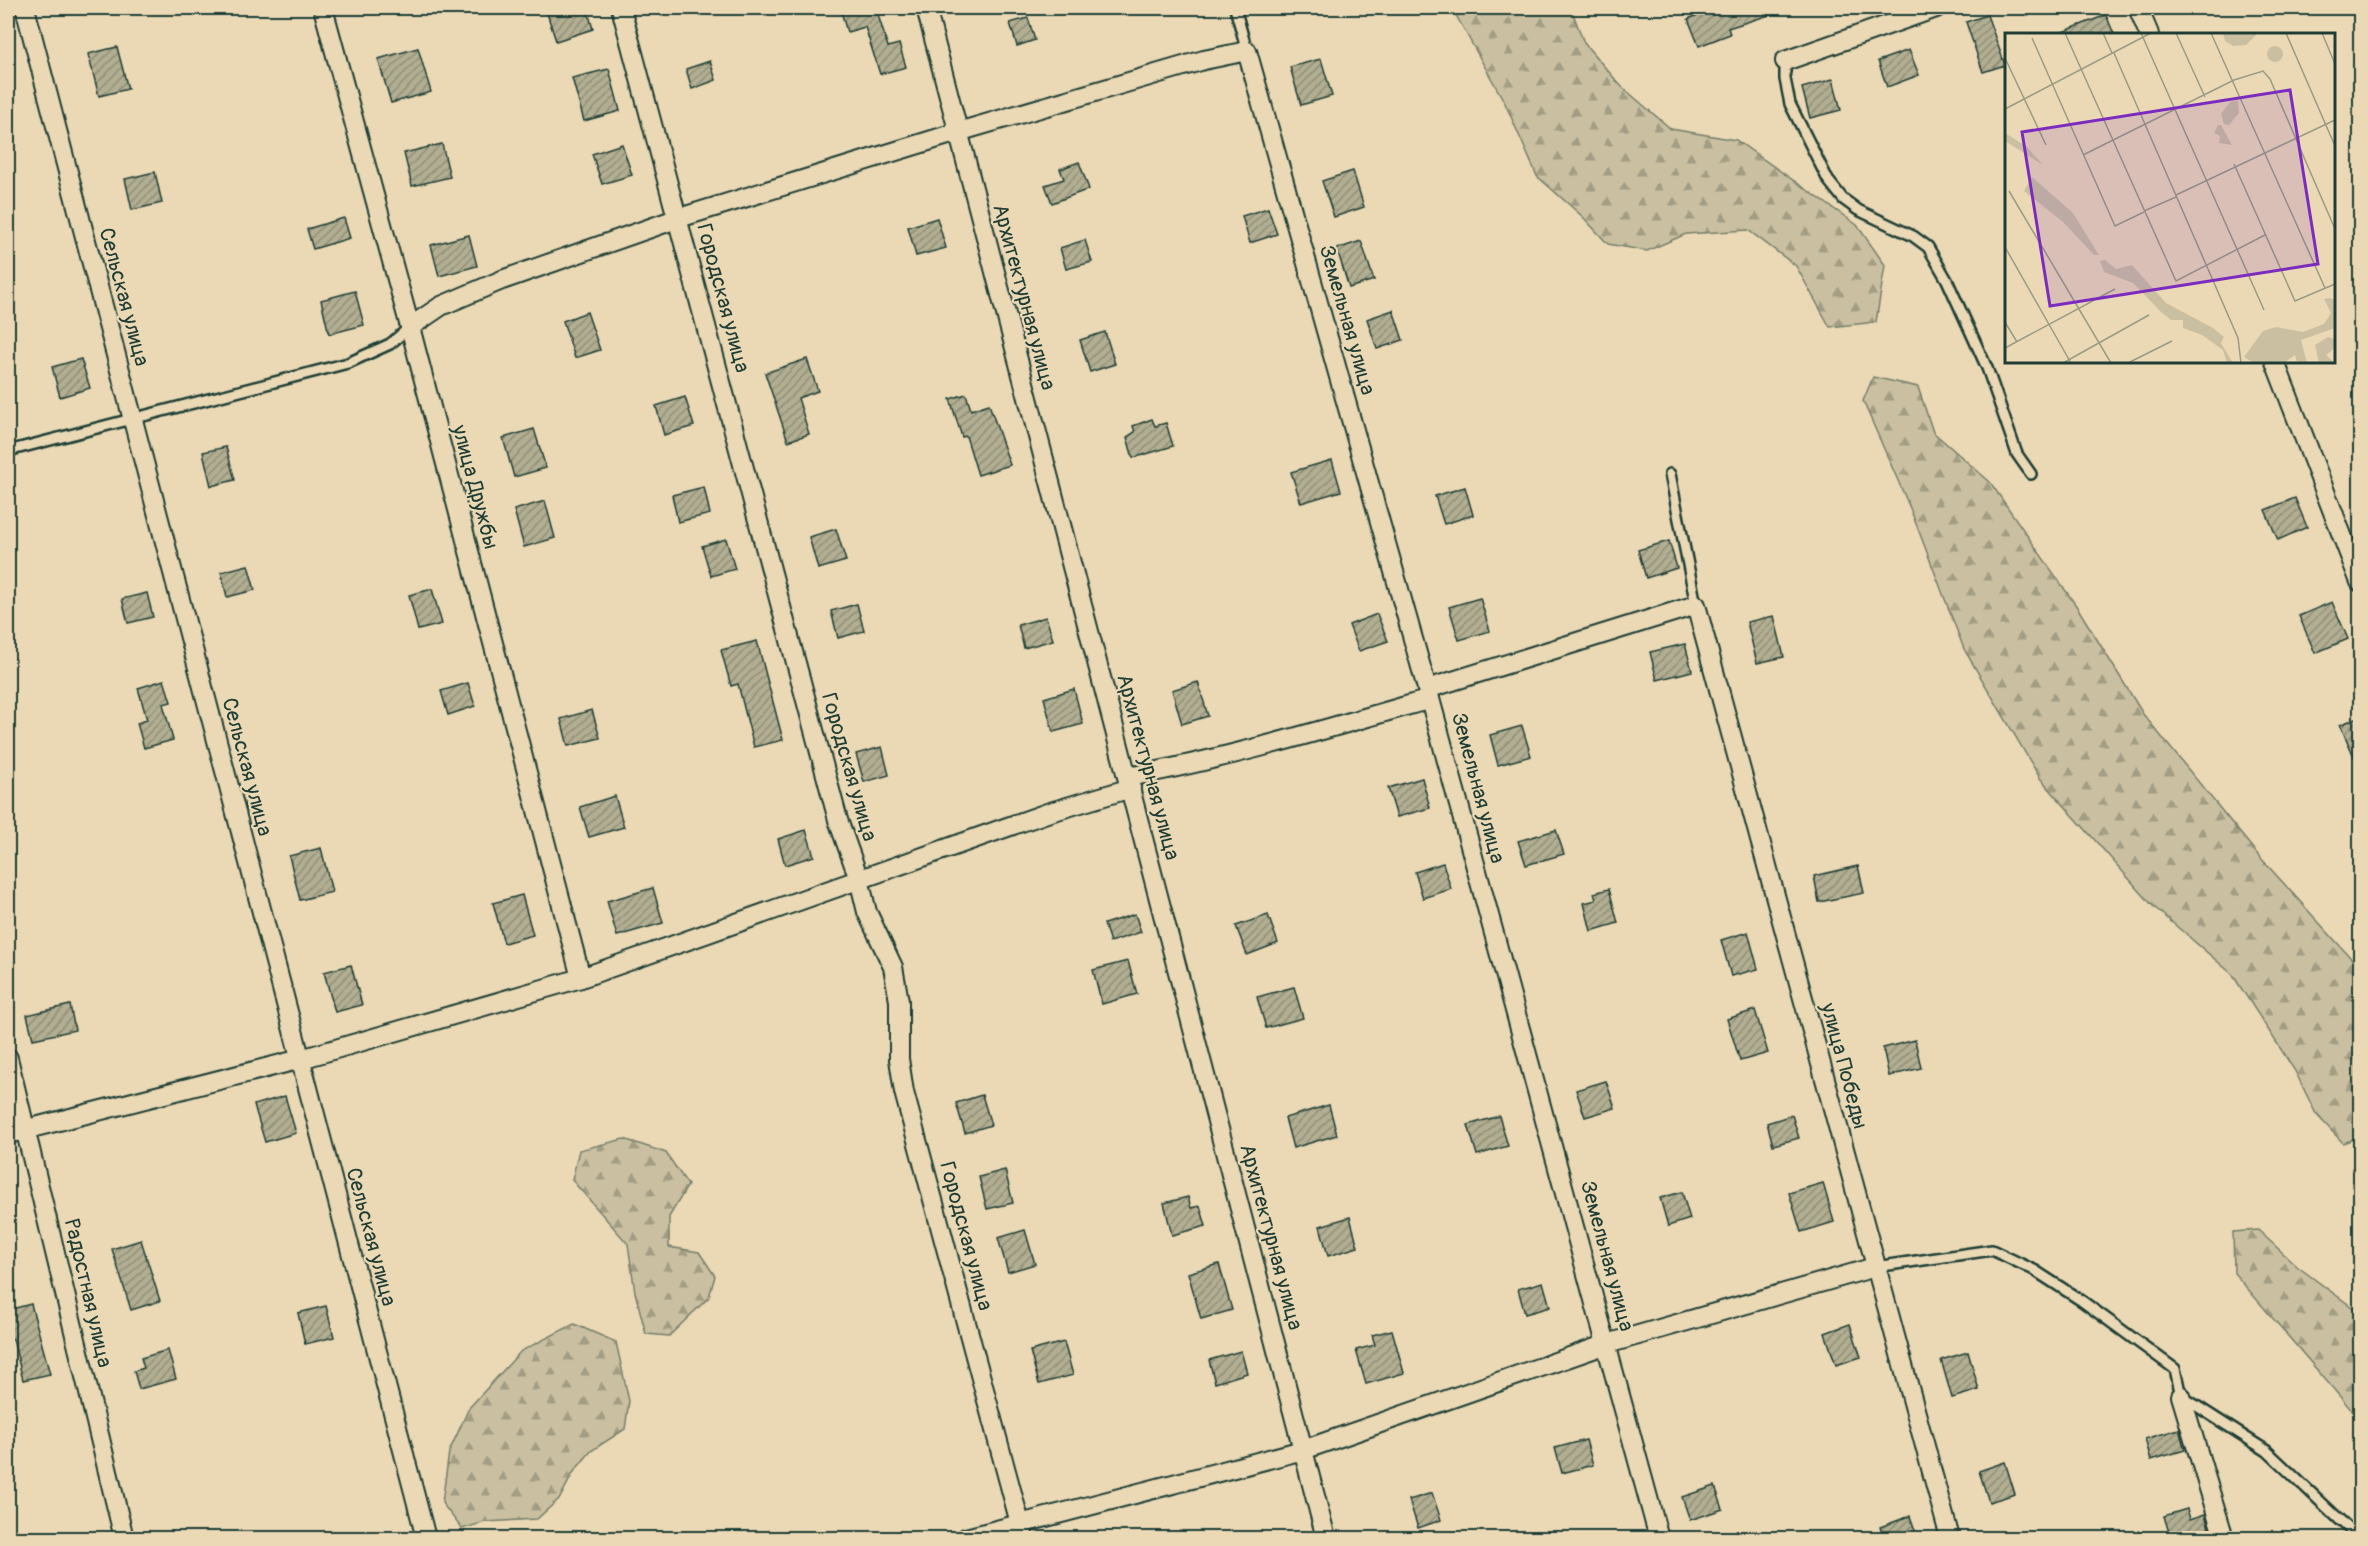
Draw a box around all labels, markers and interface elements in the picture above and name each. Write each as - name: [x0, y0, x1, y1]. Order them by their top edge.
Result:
- inset map: [2005, 33, 2335, 363]
- street label: Архитектурная улица: [986, 201, 1062, 393]
- street label: Городская улица: [690, 221, 756, 375]
- street label: Сельская улица: [93, 225, 155, 369]
- street label: Земельная улица: [1313, 242, 1381, 398]
- street label: улица Дружбы: [445, 421, 505, 552]
- street label: Архитектурная улица: [1110, 671, 1186, 863]
- street label: Городская улица: [815, 690, 883, 844]
- street label: Сельская улица: [216, 695, 278, 839]
- street label: Земельная улица: [1445, 710, 1511, 866]
- street label: улица Победы: [1814, 999, 1874, 1132]
- street label: Архитектурная улица: [1233, 1141, 1309, 1333]
- street label: Городская улица: [933, 1159, 999, 1313]
- street label: Сельская улица: [340, 1165, 402, 1309]
- street label: Земельная улица: [1574, 1178, 1640, 1334]
- street label: Радостная улица: [58, 1216, 118, 1370]

